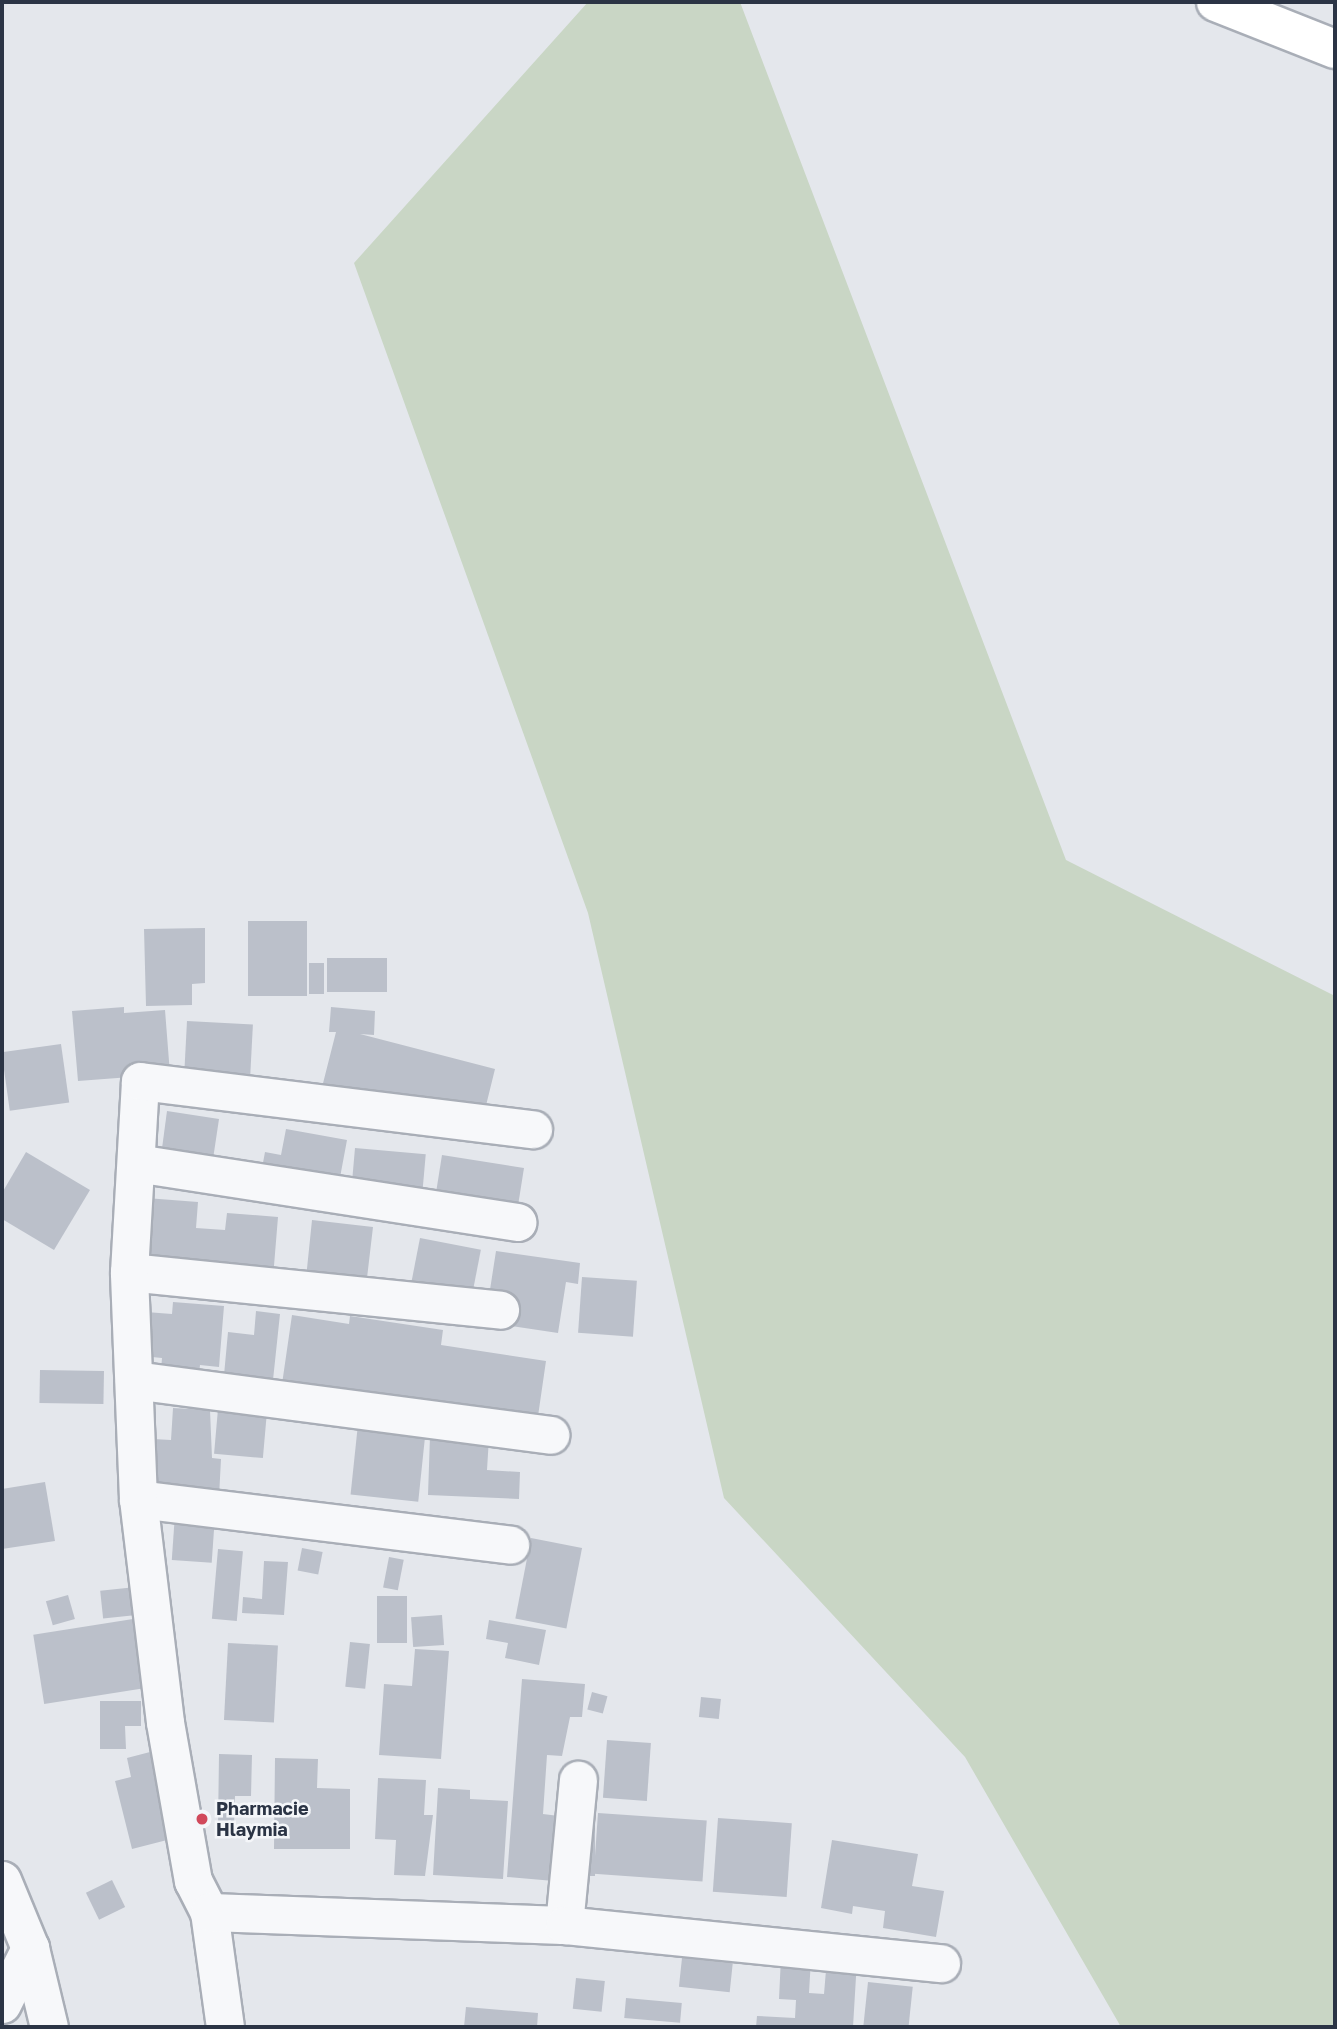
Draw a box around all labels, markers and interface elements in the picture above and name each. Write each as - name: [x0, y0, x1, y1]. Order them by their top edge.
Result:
- place label: Pharmacie Hlaymia: [216, 1798, 309, 1840]
- marker: Pharmacie Hlaymia: [194, 1811, 210, 1827]

